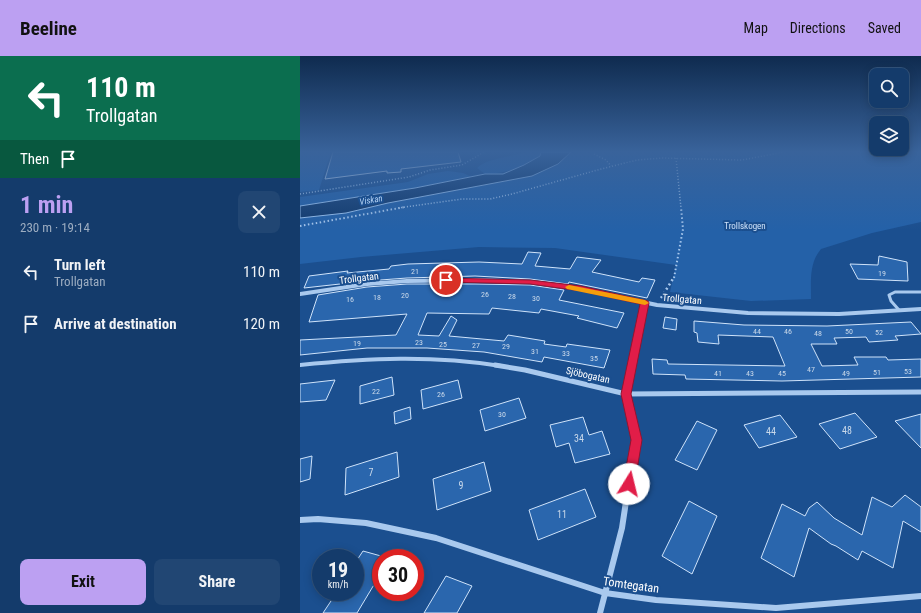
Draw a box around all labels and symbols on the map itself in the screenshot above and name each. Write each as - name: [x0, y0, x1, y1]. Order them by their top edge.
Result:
- water label: Viskan: [359, 193, 383, 207]
- park label: Trollskogen: [724, 221, 766, 231]
- pin: [429, 263, 463, 297]
- house number: 21: [411, 267, 419, 276]
- house number: 19: [878, 269, 886, 278]
- street label: Trollgatan: [339, 270, 380, 286]
- house number: 26: [481, 290, 489, 299]
- house number: 20: [401, 291, 409, 300]
- house number: 28: [508, 292, 516, 301]
- street label: Trollgatan: [662, 292, 702, 306]
- house number: 18: [373, 293, 381, 302]
- house number: 30: [532, 294, 540, 303]
- house number: 16: [346, 295, 354, 304]
- house number: 44: [753, 327, 761, 336]
- house number: 46: [784, 327, 792, 336]
- house number: 50: [845, 327, 853, 336]
- house number: 52: [875, 328, 883, 337]
- house number: 48: [814, 329, 822, 338]
- house number: 23: [415, 338, 423, 347]
- house number: 19: [353, 339, 361, 348]
- house number: 25: [439, 340, 447, 349]
- house number: 27: [472, 341, 480, 350]
- house number: 29: [502, 342, 510, 351]
- house number: 31: [531, 347, 539, 356]
- house number: 33: [562, 349, 570, 358]
- house number: 35: [590, 354, 598, 363]
- street label: Sjöbogatan: [565, 365, 611, 385]
- house number: 47: [807, 365, 815, 374]
- house number: 53: [904, 367, 912, 376]
- house number: 51: [873, 368, 881, 377]
- house number: 41: [714, 369, 722, 378]
- house number: 43: [746, 369, 754, 378]
- house number: 45: [778, 369, 786, 378]
- house number: 49: [842, 369, 850, 378]
- house number: 22: [372, 387, 380, 396]
- house number: 26: [437, 390, 445, 399]
- house number: 30: [498, 410, 506, 419]
- house number: 48: [842, 425, 852, 436]
- house number: 44: [766, 426, 776, 437]
- house number: 34: [574, 433, 584, 444]
- position arrow: [608, 463, 650, 505]
- house number: 7: [369, 467, 374, 478]
- house number: 9: [459, 480, 464, 491]
- house number: 11: [557, 509, 567, 520]
- speed limit sign: 30: [372, 549, 424, 601]
- street label: Tomtegatan: [602, 574, 660, 596]

